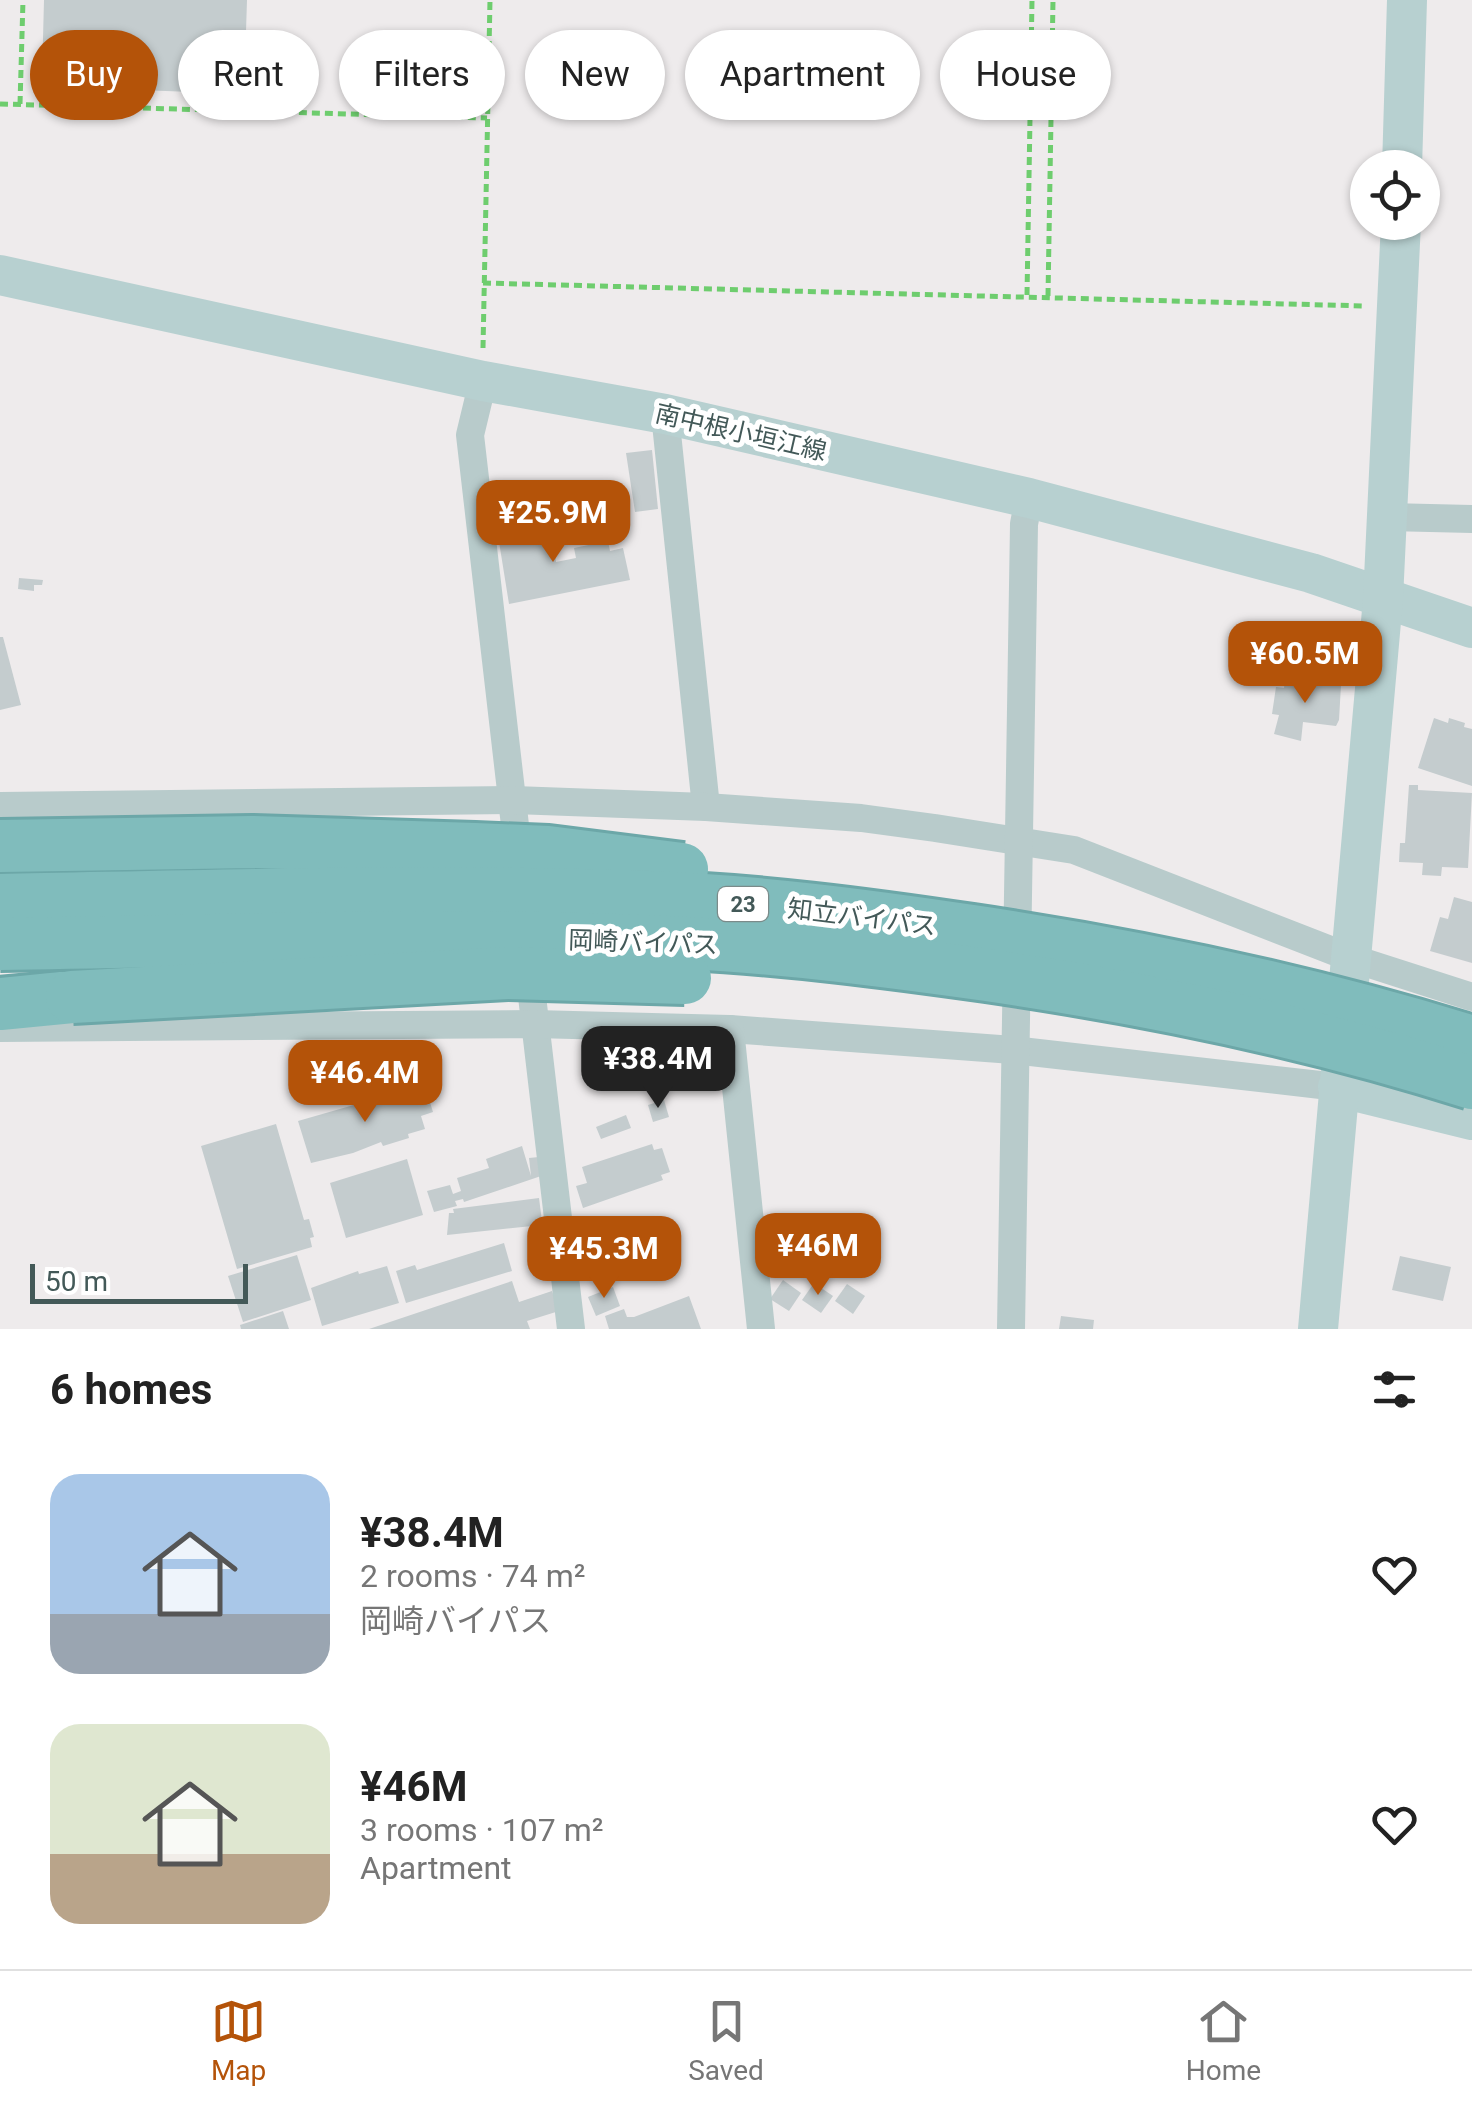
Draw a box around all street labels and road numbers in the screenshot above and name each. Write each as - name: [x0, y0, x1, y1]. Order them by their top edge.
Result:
- street label: 南中根小垣江線: [652, 399, 829, 466]
- road number: 23: [718, 887, 768, 921]
- street label: 知立バイパス: [786, 894, 938, 941]
- street label: 岡崎バイパス: [568, 925, 718, 960]

